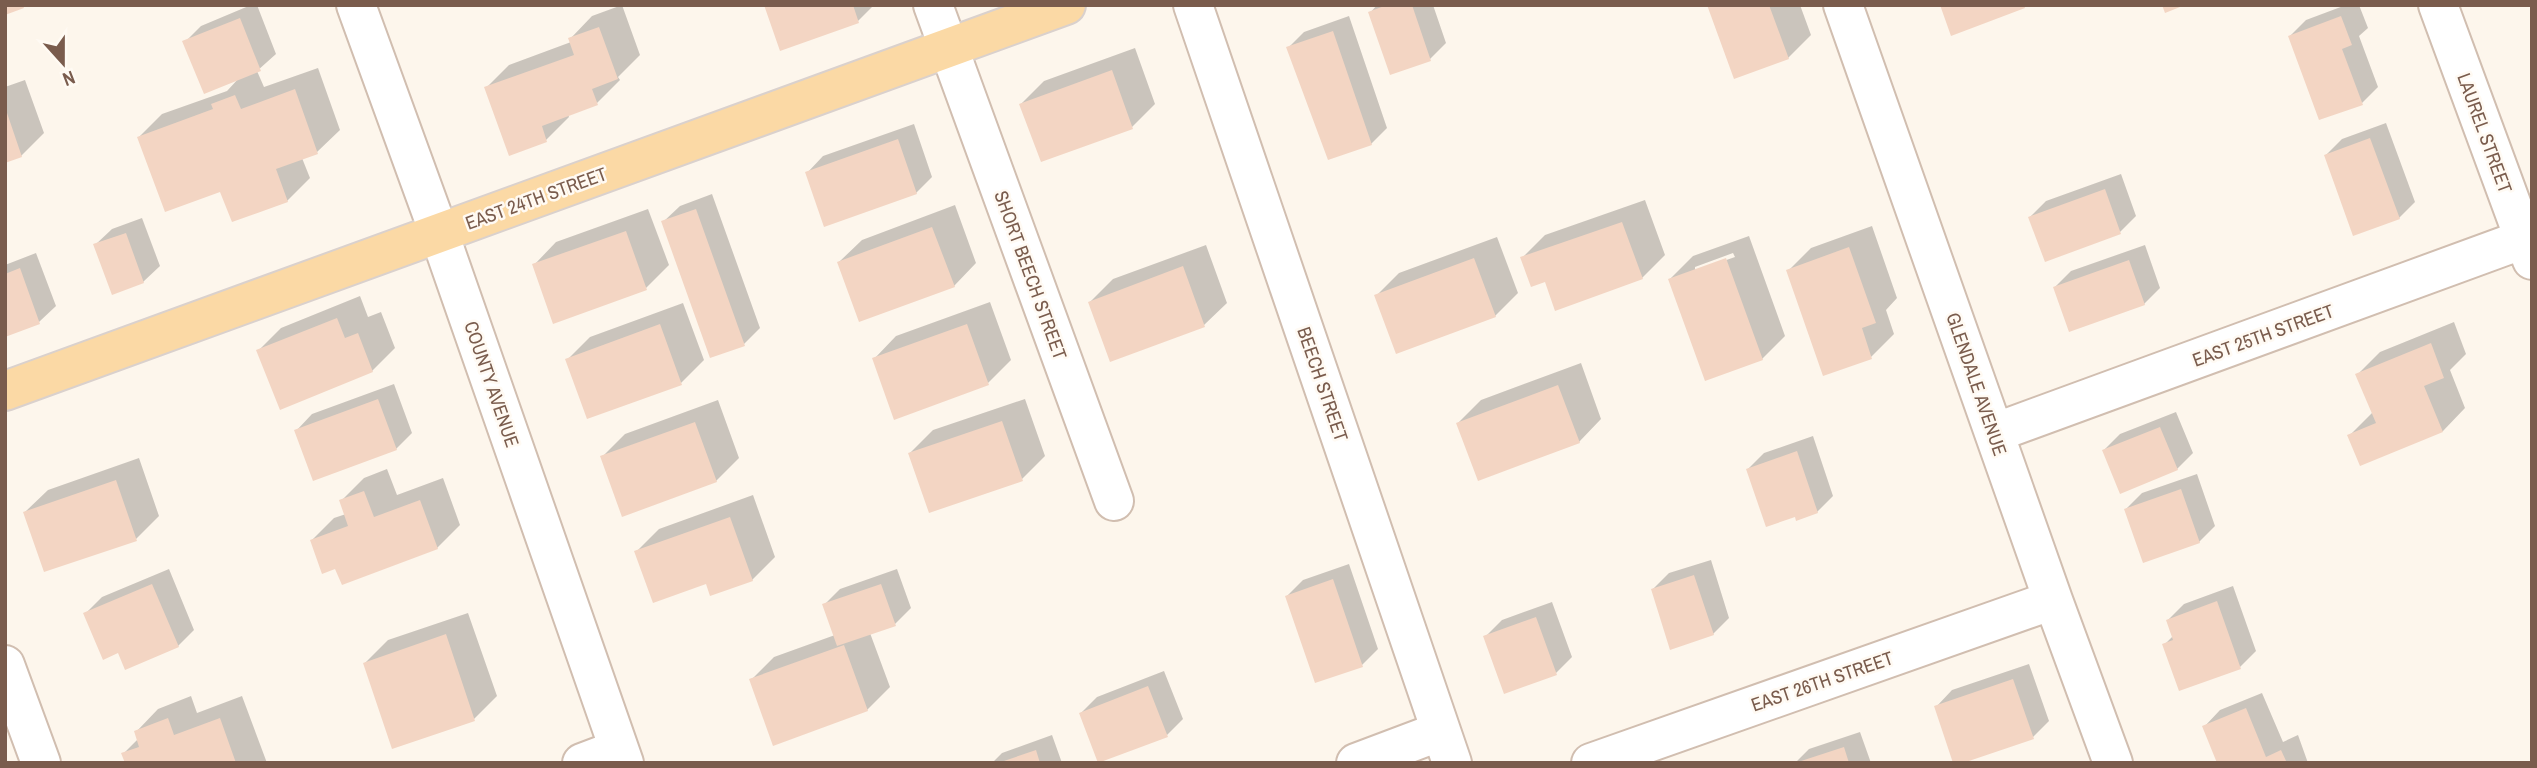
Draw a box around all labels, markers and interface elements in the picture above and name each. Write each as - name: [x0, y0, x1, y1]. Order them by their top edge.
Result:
- north arrow: [28, 28, 98, 98]
- text: N: [59, 65, 79, 93]
- street label: LAUREL STREET: [2451, 69, 2519, 197]
- street label: EAST 24TH STREET: [462, 160, 611, 236]
- street label: SHORT BEECH STREET: [988, 187, 1074, 363]
- street label: EAST 25TH STREET: [2189, 297, 2338, 373]
- street label: GLENDALE AVENUE: [1940, 309, 2014, 459]
- street label: COUNTY AVENUE: [458, 317, 526, 451]
- street label: BEECH STREET: [1291, 323, 1355, 445]
- street label: EAST 26TH STREET: [1747, 644, 1897, 717]

